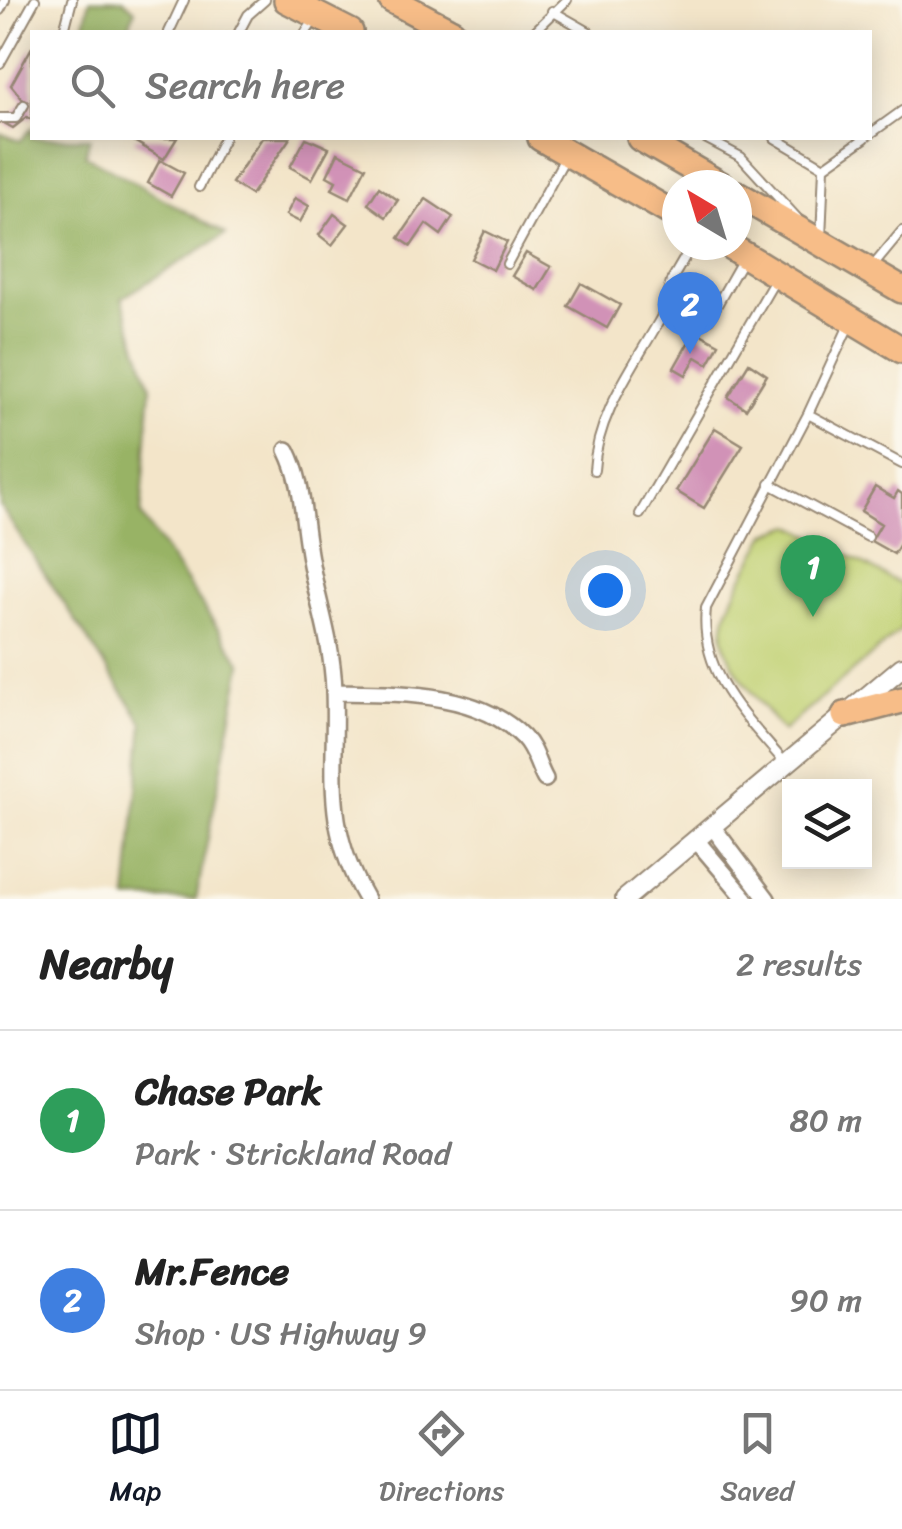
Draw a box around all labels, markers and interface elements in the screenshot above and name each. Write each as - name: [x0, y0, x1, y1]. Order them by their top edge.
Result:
- search box: [30, 30, 872, 140]
- text: Search here: [145, 52, 345, 119]
- icon: search: [65, 58, 120, 113]
- north arrow: [662, 170, 752, 260]
- pin: 2: [658, 272, 722, 354]
- pin: 1: [780, 534, 846, 617]
- your location: [580, 565, 631, 616]
- map controls: [782, 779, 872, 869]
- button: layers: [782, 779, 872, 869]
- text: Nearby: [40, 927, 173, 1001]
- text: 2 results: [736, 936, 862, 993]
- text: Chase Park: [135, 1058, 322, 1125]
- text: 1: [66, 1092, 79, 1149]
- text: 80 m: [790, 1092, 862, 1149]
- text: Park · Strickland Road: [135, 1125, 451, 1182]
- text: Mr.Fence: [135, 1238, 289, 1305]
- text: 2: [63, 1272, 82, 1329]
- text: 90 m: [789, 1272, 862, 1329]
- text: Shop · US Highway 9: [135, 1305, 427, 1362]
- tab: Map: [108, 1406, 163, 1515]
- tab: Directions: [379, 1406, 504, 1515]
- tab: Saved: [720, 1406, 794, 1515]

